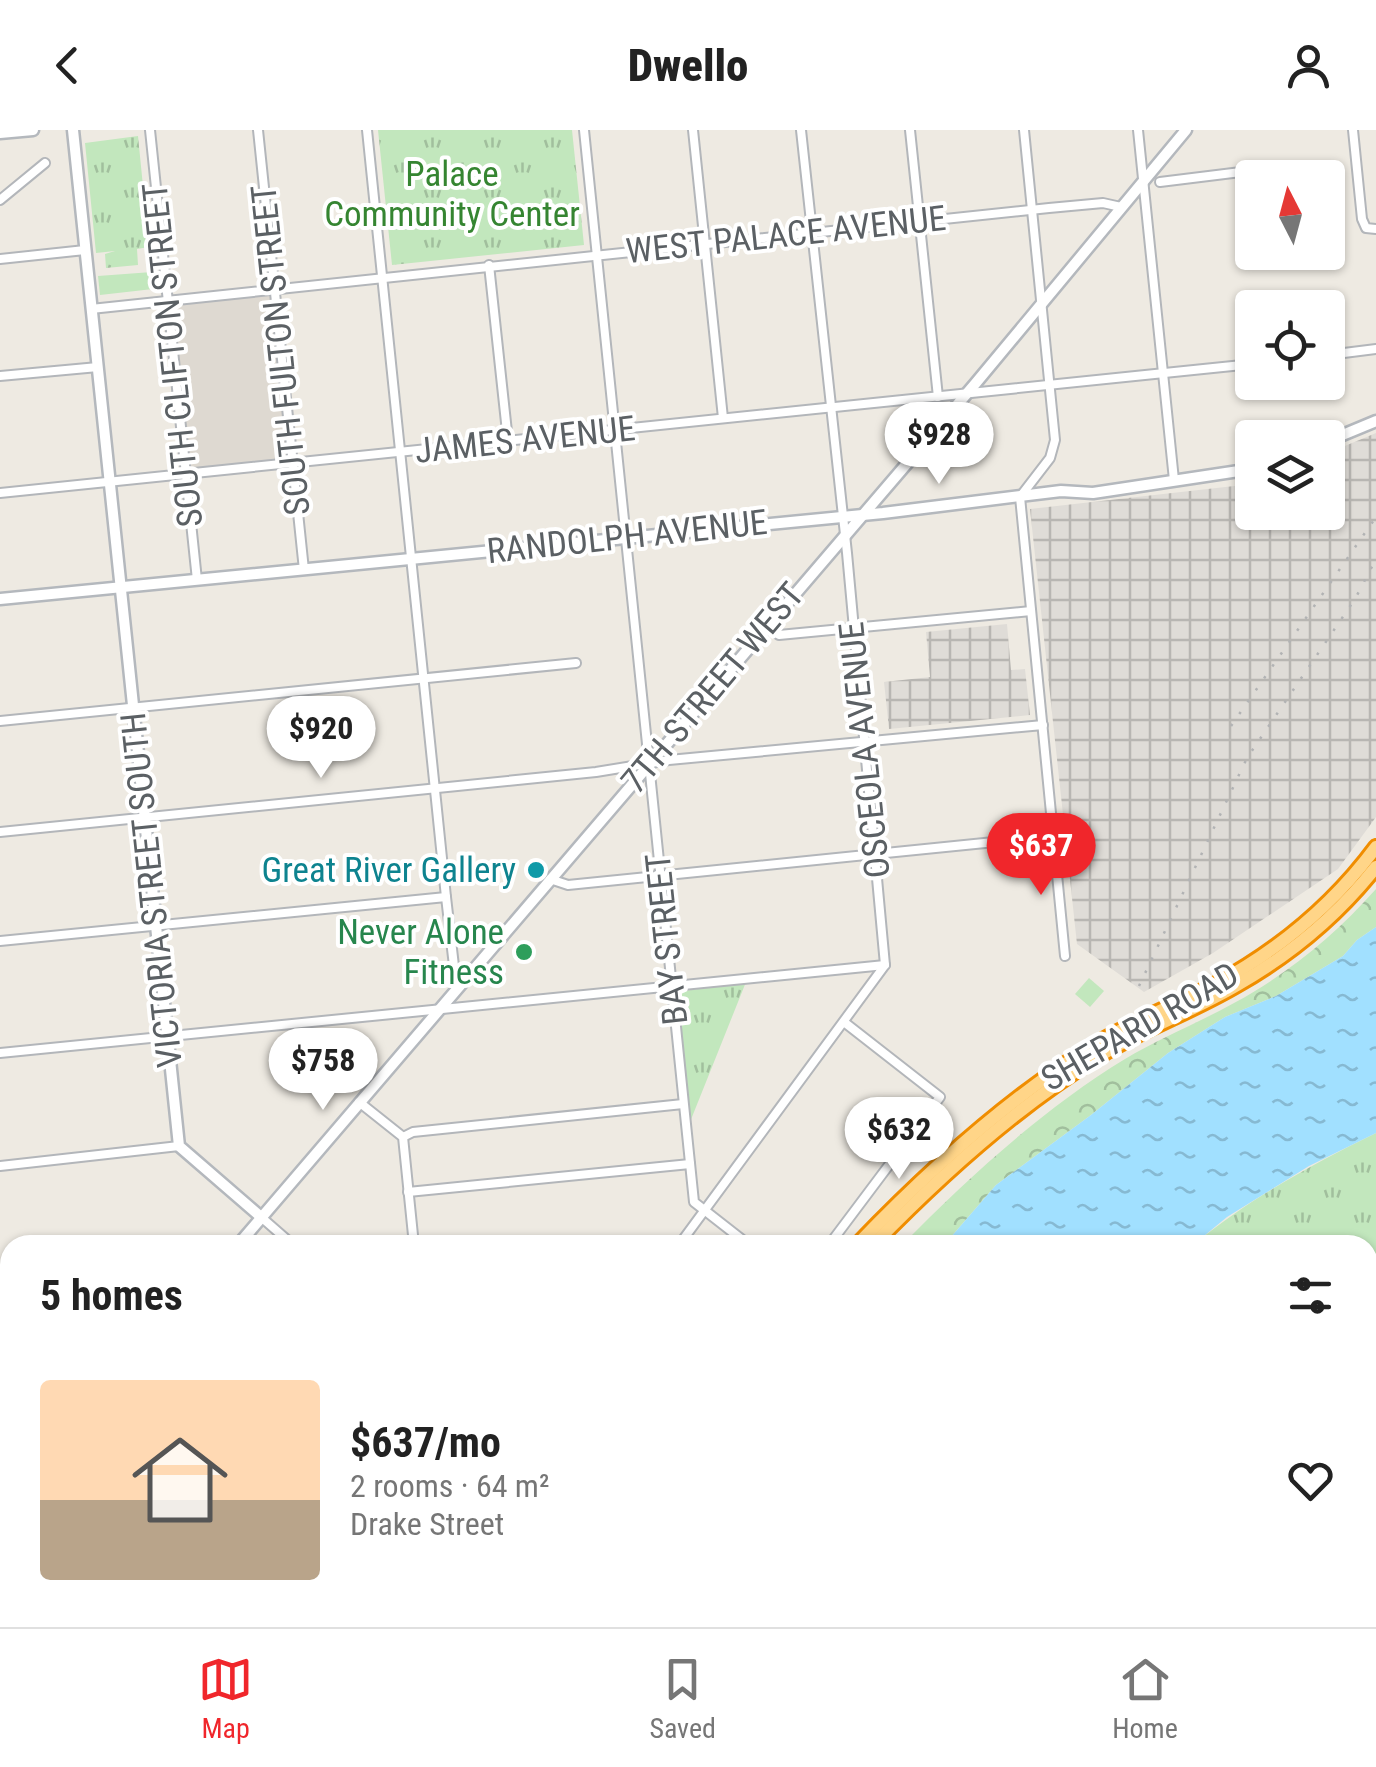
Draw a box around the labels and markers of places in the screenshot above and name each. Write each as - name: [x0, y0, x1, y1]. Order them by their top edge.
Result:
- pin: $928: [880, 402, 998, 487]
- pin: $920: [262, 696, 380, 781]
- pin: $637: [982, 813, 1100, 898]
- place label: Great River Gallery: [261, 850, 516, 891]
- marker: Great River Gallery: [525, 859, 547, 881]
- place label: Never Alone Fitness: [337, 912, 504, 993]
- marker: Never Alone Fitness: [513, 941, 535, 963]
- pin: $758: [264, 1028, 382, 1113]
- pin: $632: [840, 1097, 958, 1182]

